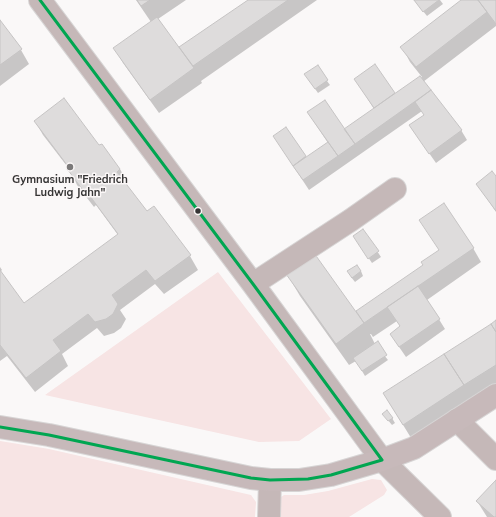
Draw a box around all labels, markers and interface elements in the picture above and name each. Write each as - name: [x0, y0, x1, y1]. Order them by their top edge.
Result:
- marker: Gymnasium "Friedrich Ludwig Jahn": [65, 162, 75, 172]
- place label: Gymnasium "Friedrich Ludwig Jahn": [12, 173, 128, 199]
- unlabelled marker: [193, 206, 203, 216]

